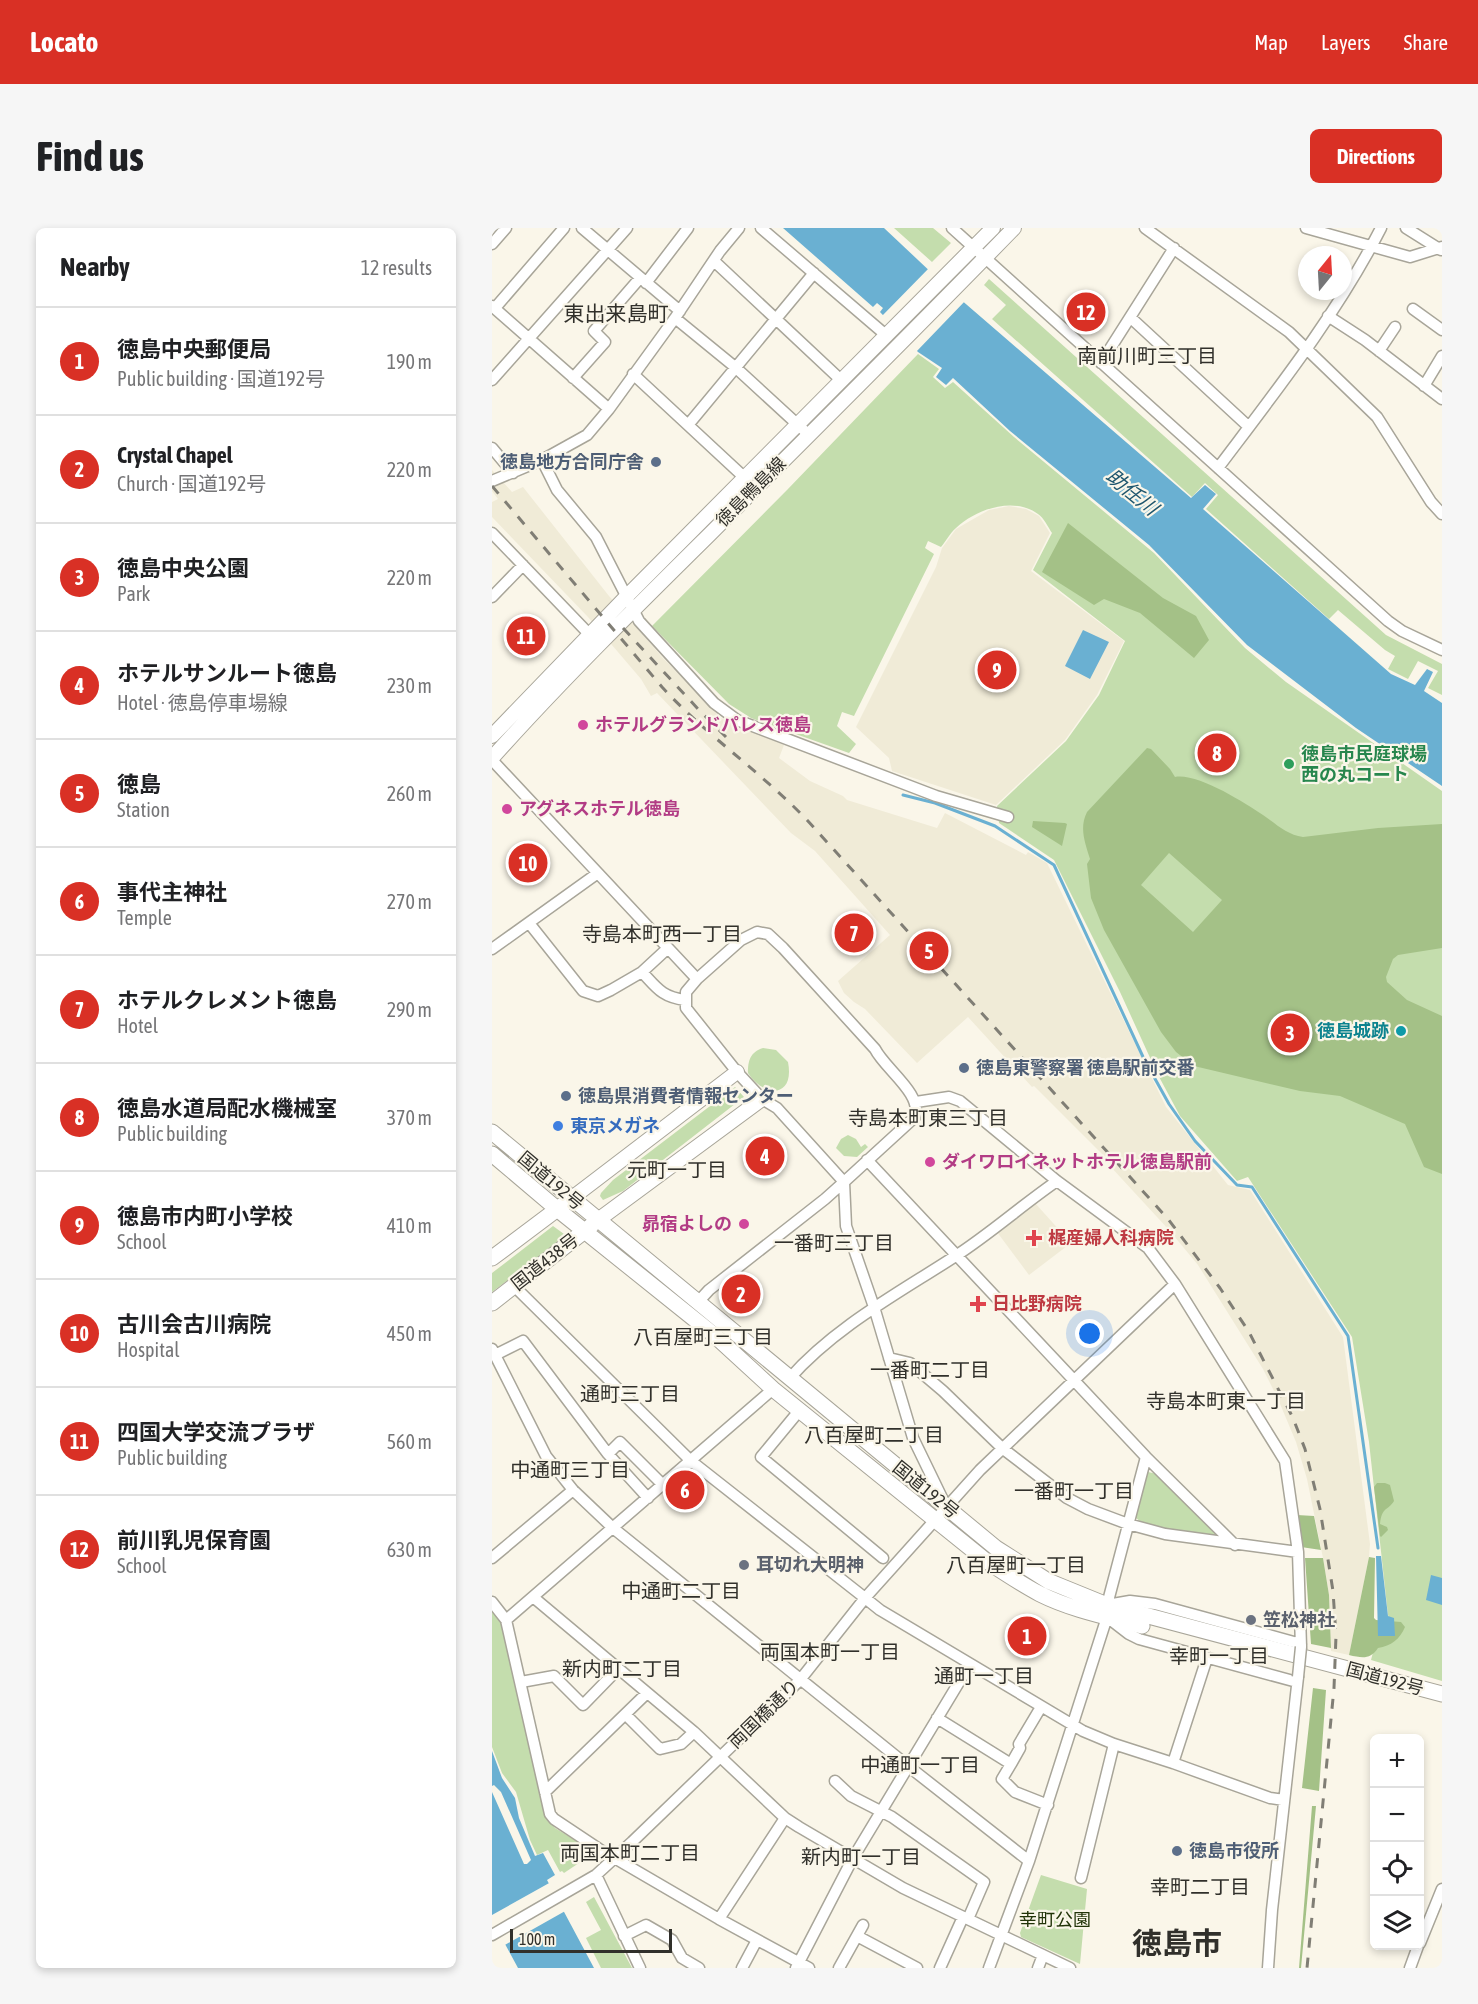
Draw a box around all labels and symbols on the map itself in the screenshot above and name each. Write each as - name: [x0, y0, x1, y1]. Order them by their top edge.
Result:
- north arrow: [1298, 246, 1352, 300]
- pin: 12: [1066, 290, 1106, 334]
- district label: 東出来島町: [564, 301, 669, 325]
- district label: 南前川町三丁目: [1077, 344, 1217, 367]
- place label: 徳島地方合同庁舎: [500, 451, 644, 472]
- street label: 徳島鴨島線: [711, 452, 790, 531]
- marker: 徳島地方合同庁舎: [649, 455, 663, 469]
- water label: 助任川: [1102, 464, 1164, 521]
- pin: 11: [507, 614, 546, 658]
- pin: 9: [978, 648, 1016, 692]
- place label: ホテルグランドパレス徳島: [595, 714, 811, 735]
- marker: ホテルグランドパレス徳島: [576, 718, 590, 732]
- pin: 8: [1198, 730, 1236, 776]
- place label: 徳島市民庭球場 西の丸コート: [1301, 743, 1427, 785]
- marker: 徳島市民庭球場 西の丸コート: [1282, 757, 1296, 771]
- place label: アグネスホテル徳島: [519, 798, 680, 819]
- marker: アグネスホテル徳島: [500, 802, 514, 816]
- pin: 10: [508, 840, 548, 886]
- pin: 7: [834, 910, 874, 956]
- district label: 寺島本町西一丁目: [582, 922, 742, 945]
- pin: 5: [910, 928, 948, 974]
- pin: 3: [1270, 1010, 1310, 1056]
- place label: 徳島城跡: [1317, 1020, 1389, 1041]
- marker: 徳島城跡: [1394, 1024, 1408, 1038]
- place label: 徳島東警察署 徳島駅前交番: [976, 1057, 1194, 1078]
- marker: 徳島東警察署 徳島駅前交番: [957, 1061, 971, 1075]
- place label: 徳島県消費者情報センター: [578, 1085, 794, 1106]
- marker: 徳島県消費者情報センター: [559, 1089, 573, 1103]
- district label: 寺島本町東三丁目: [848, 1106, 1008, 1129]
- place label: 東京メガネ: [570, 1115, 660, 1136]
- marker: 東京メガネ: [551, 1119, 565, 1133]
- pin: 4: [746, 1134, 784, 1178]
- street label: 国道192号: [514, 1147, 588, 1214]
- place label: ダイワロイネットホテル徳島駅前: [942, 1151, 1212, 1172]
- marker: ダイワロイネットホテル徳島駅前: [923, 1155, 937, 1169]
- district label: 元町一丁目: [627, 1158, 727, 1181]
- place label: 昴宿よしの: [642, 1213, 732, 1234]
- marker: 昴宿よしの: [737, 1217, 751, 1231]
- place label: 梶産婦人科病院: [1048, 1227, 1174, 1248]
- street label: 国道438号: [507, 1229, 582, 1294]
- marker: 梶産婦人科病院: [1025, 1229, 1043, 1247]
- district label: 一番町三丁目: [774, 1231, 894, 1254]
- pin: 2: [722, 1272, 760, 1316]
- place label: 日比野病院: [992, 1293, 1082, 1314]
- marker: 日比野病院: [969, 1295, 987, 1313]
- your location: [1075, 1319, 1104, 1348]
- district label: 八百屋町三丁目: [633, 1325, 773, 1348]
- district label: 一番町二丁目: [870, 1358, 990, 1381]
- district label: 通町三丁目: [580, 1382, 680, 1405]
- district label: 寺島本町東一丁目: [1146, 1389, 1306, 1412]
- district label: 八百屋町二丁目: [804, 1423, 944, 1446]
- street label: 国道192号: [889, 1456, 964, 1523]
- district label: 中通町三丁目: [510, 1458, 630, 1481]
- pin: 6: [666, 1468, 704, 1512]
- district label: 一番町一丁目: [1014, 1479, 1134, 1502]
- district label: 八百屋町一丁目: [946, 1553, 1086, 1576]
- place label: 耳切れ大明神: [756, 1554, 864, 1575]
- marker: 耳切れ大明神: [737, 1558, 751, 1572]
- district label: 中通町二丁目: [621, 1579, 741, 1602]
- place label: 笠松神社: [1263, 1609, 1335, 1630]
- marker: 笠松神社: [1244, 1613, 1258, 1627]
- pin: 1: [1008, 1614, 1046, 1658]
- district label: 両国本町一丁目: [760, 1640, 900, 1663]
- district label: 幸町一丁目: [1169, 1644, 1269, 1667]
- district label: 新内町二丁目: [562, 1657, 682, 1680]
- street label: 国道192号: [1344, 1658, 1426, 1699]
- district label: 通町一丁目: [934, 1664, 1034, 1687]
- street label: 両国橋通り: [724, 1675, 803, 1752]
- district label: 中通町一丁目: [860, 1753, 980, 1776]
- place label: 徳島市役所: [1189, 1840, 1279, 1861]
- district label: 両国本町二丁目: [560, 1841, 700, 1864]
- marker: 徳島市役所: [1170, 1844, 1184, 1858]
- district label: 新内町一丁目: [801, 1845, 921, 1868]
- district label: 幸町二丁目: [1150, 1875, 1250, 1898]
- park label: 幸町公園: [1019, 1909, 1091, 1930]
- scale bar: [510, 1926, 672, 1954]
- district label: 徳島市: [1132, 1926, 1222, 1960]

